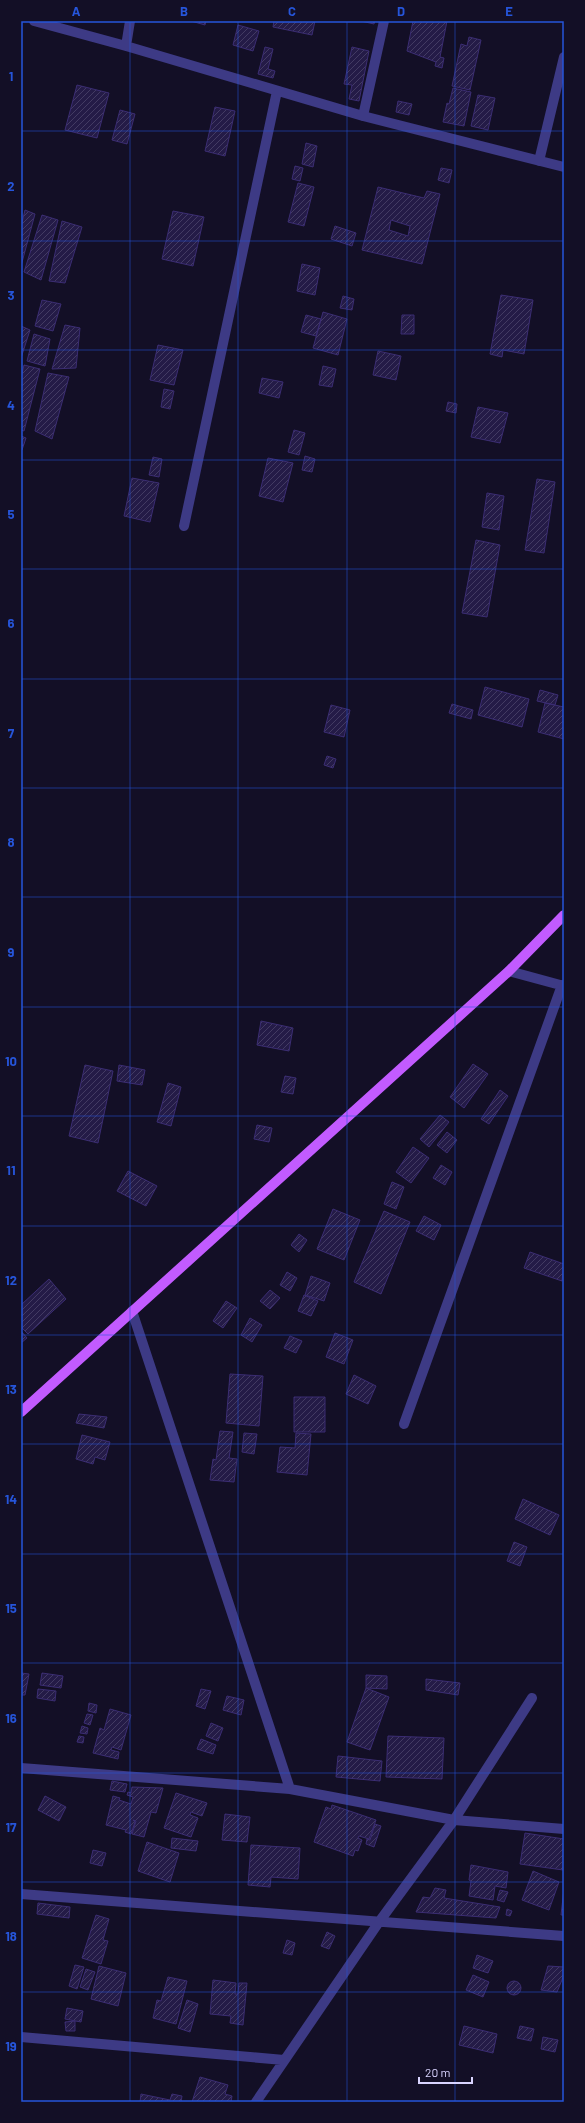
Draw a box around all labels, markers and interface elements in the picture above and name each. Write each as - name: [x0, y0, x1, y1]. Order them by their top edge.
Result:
- text: A: [72, 3, 81, 19]
- text: B: [180, 3, 188, 19]
- text: C: [288, 3, 296, 19]
- text: D: [397, 3, 405, 19]
- text: E: [505, 3, 513, 19]
- text: 1: [9, 68, 13, 84]
- text: 2: [7, 178, 15, 194]
- text: 3: [7, 287, 15, 303]
- text: 4: [7, 397, 15, 413]
- text: 5: [7, 506, 15, 522]
- text: 6: [8, 615, 15, 631]
- text: 7: [8, 725, 15, 741]
- text: 8: [7, 834, 15, 850]
- text: 9: [8, 944, 15, 960]
- text: 10: [5, 1053, 17, 1069]
- text: 11: [6, 1162, 16, 1178]
- text: 12: [5, 1272, 17, 1288]
- text: 13: [5, 1381, 17, 1397]
- text: 14: [5, 1491, 17, 1507]
- text: 15: [5, 1600, 17, 1616]
- text: 16: [5, 1710, 17, 1726]
- text: 17: [5, 1819, 17, 1835]
- text: 18: [5, 1928, 17, 1944]
- text: 19: [5, 2038, 17, 2054]
- scale bar: [419, 2059, 472, 2085]
- text: 20 m: [425, 2065, 451, 2079]

